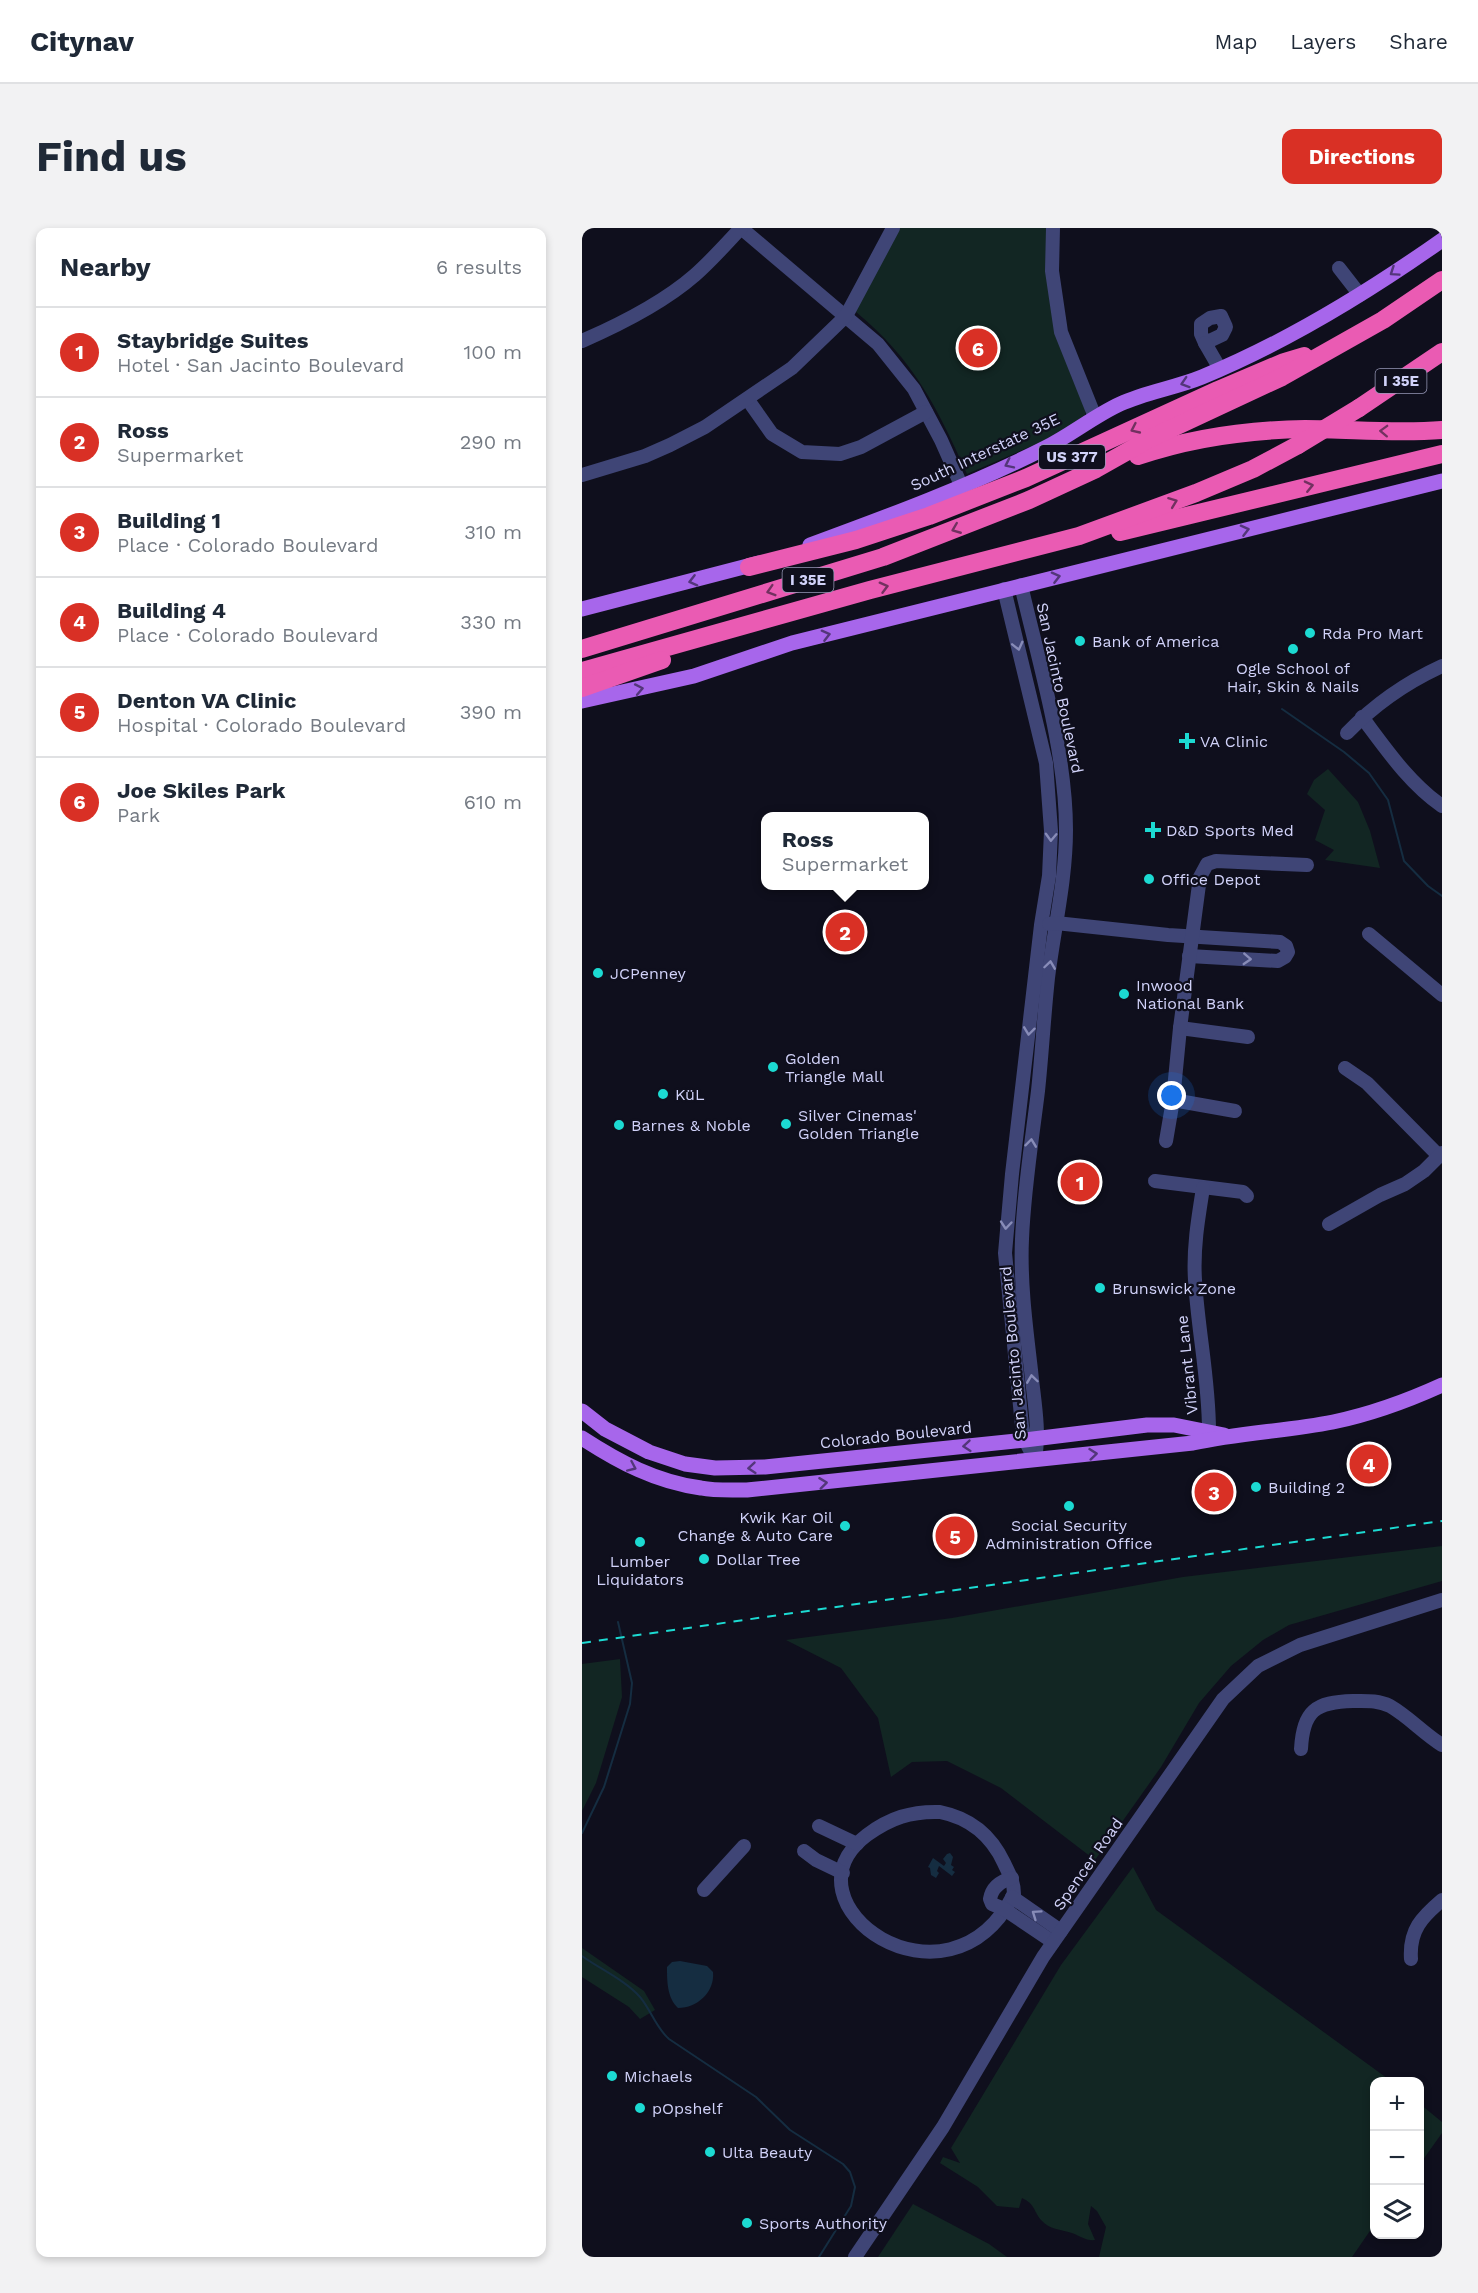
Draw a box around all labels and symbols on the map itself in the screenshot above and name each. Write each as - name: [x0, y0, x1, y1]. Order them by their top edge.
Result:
- one-way arrow: [1389, 265, 1400, 276]
- pin: 6: [958, 326, 998, 370]
- road number: I 35E: [1376, 369, 1426, 393]
- one-way arrow: [1180, 376, 1191, 388]
- street label: South Interstate 35E: [907, 409, 1063, 495]
- one-way arrow: [1130, 421, 1141, 433]
- one-way arrow: [1379, 425, 1388, 438]
- road number: US 377: [1039, 445, 1105, 469]
- one-way arrow: [1004, 457, 1015, 469]
- one-way arrow: [1303, 481, 1313, 494]
- one-way arrow: [1167, 497, 1178, 509]
- one-way arrow: [951, 522, 961, 535]
- one-way arrow: [1240, 524, 1250, 537]
- road number: I 35E: [782, 568, 834, 592]
- one-way arrow: [1051, 571, 1061, 584]
- one-way arrow: [688, 574, 698, 586]
- one-way arrow: [879, 581, 889, 594]
- one-way arrow: [766, 584, 777, 596]
- street label: San Jacinto Boulevard: [1033, 601, 1087, 775]
- place label: Rda Pro Mart: [1322, 624, 1423, 643]
- marker: Rda Pro Mart: [1303, 626, 1317, 640]
- one-way arrow: [821, 629, 831, 642]
- place label: Bank of America: [1092, 632, 1219, 651]
- marker: Bank of America: [1073, 634, 1087, 648]
- one-way arrow: [1011, 641, 1024, 651]
- marker: Ogle School of Hair, Skin & Nails: [1286, 642, 1300, 656]
- place label: Ogle School of Hair, Skin & Nails: [1227, 659, 1359, 696]
- one-way arrow: [634, 683, 644, 696]
- marker: VA Clinic: [1178, 732, 1196, 750]
- place label: VA Clinic: [1200, 732, 1268, 751]
- marker: D&D Sports Med: [1144, 821, 1162, 839]
- place label: D&D Sports Med: [1166, 821, 1294, 840]
- one-way arrow: [1044, 833, 1057, 842]
- place label: Office Depot: [1161, 870, 1261, 889]
- marker: Office Depot: [1142, 872, 1156, 886]
- pin: 2: [826, 910, 864, 954]
- one-way arrow: [1243, 953, 1252, 966]
- one-way arrow: [1044, 960, 1056, 969]
- place label: JCPenney: [610, 964, 687, 983]
- marker: JCPenney: [591, 966, 605, 980]
- place label: Inwood National Bank: [1136, 976, 1244, 1013]
- marker: Inwood National Bank: [1117, 987, 1131, 1001]
- one-way arrow: [1023, 1026, 1036, 1036]
- place label: Golden Triangle Mall: [785, 1049, 884, 1086]
- marker: Golden Triangle Mall: [766, 1060, 780, 1074]
- your location: [1157, 1081, 1186, 1110]
- place label: KüL: [675, 1085, 705, 1104]
- marker: KüL: [656, 1087, 670, 1101]
- place label: Silver Cinemas' Golden Triangle: [798, 1106, 919, 1143]
- place label: Barnes & Noble: [631, 1116, 751, 1135]
- marker: Silver Cinemas' Golden Triangle: [779, 1117, 793, 1131]
- marker: Barnes & Noble: [612, 1118, 626, 1132]
- one-way arrow: [1024, 1139, 1037, 1148]
- pin: 1: [1060, 1160, 1100, 1204]
- one-way arrow: [1000, 1220, 1013, 1229]
- street label: San Jacinto Boulevard: [996, 1265, 1030, 1441]
- place label: Brunswick Zone: [1112, 1279, 1236, 1298]
- marker: Brunswick Zone: [1093, 1281, 1107, 1295]
- street label: Vibrant Lane: [1172, 1314, 1202, 1416]
- one-way arrow: [1026, 1375, 1039, 1384]
- street label: Colorado Boulevard: [819, 1418, 973, 1452]
- one-way arrow: [962, 1439, 971, 1452]
- pin: 4: [1350, 1442, 1388, 1486]
- one-way arrow: [1089, 1448, 1098, 1461]
- one-way arrow: [626, 1460, 637, 1472]
- one-way arrow: [747, 1461, 756, 1474]
- pin: 3: [1194, 1470, 1234, 1514]
- one-way arrow: [819, 1477, 828, 1490]
- place label: Building 2: [1268, 1478, 1345, 1497]
- marker: Building 2: [1249, 1480, 1263, 1494]
- marker: Social Security Administration Office: [1062, 1499, 1076, 1513]
- place label: Kwik Kar Oil Change & Auto Care: [678, 1508, 833, 1545]
- pin: 5: [936, 1514, 974, 1558]
- place label: Social Security Administration Office: [985, 1516, 1153, 1553]
- marker: Kwik Kar Oil Change & Auto Care: [838, 1519, 852, 1533]
- marker: Lumber Liquidators: [633, 1535, 647, 1549]
- place label: Dollar Tree: [716, 1550, 800, 1569]
- place label: Lumber Liquidators: [596, 1552, 684, 1589]
- marker: Dollar Tree: [697, 1552, 711, 1566]
- street label: Spencer Road: [1049, 1814, 1127, 1914]
- one-way arrow: [1032, 1910, 1043, 1921]
- place label: Michaels: [624, 2067, 692, 2086]
- marker: Michaels: [605, 2069, 619, 2083]
- place label: pOpshelf: [652, 2099, 723, 2118]
- marker: pOpshelf: [633, 2101, 647, 2115]
- place label: Ulta Beauty: [722, 2143, 813, 2162]
- marker: Ulta Beauty: [703, 2145, 717, 2159]
- place label: Sports Authority: [759, 2214, 888, 2233]
- marker: Sports Authority: [740, 2216, 754, 2230]

